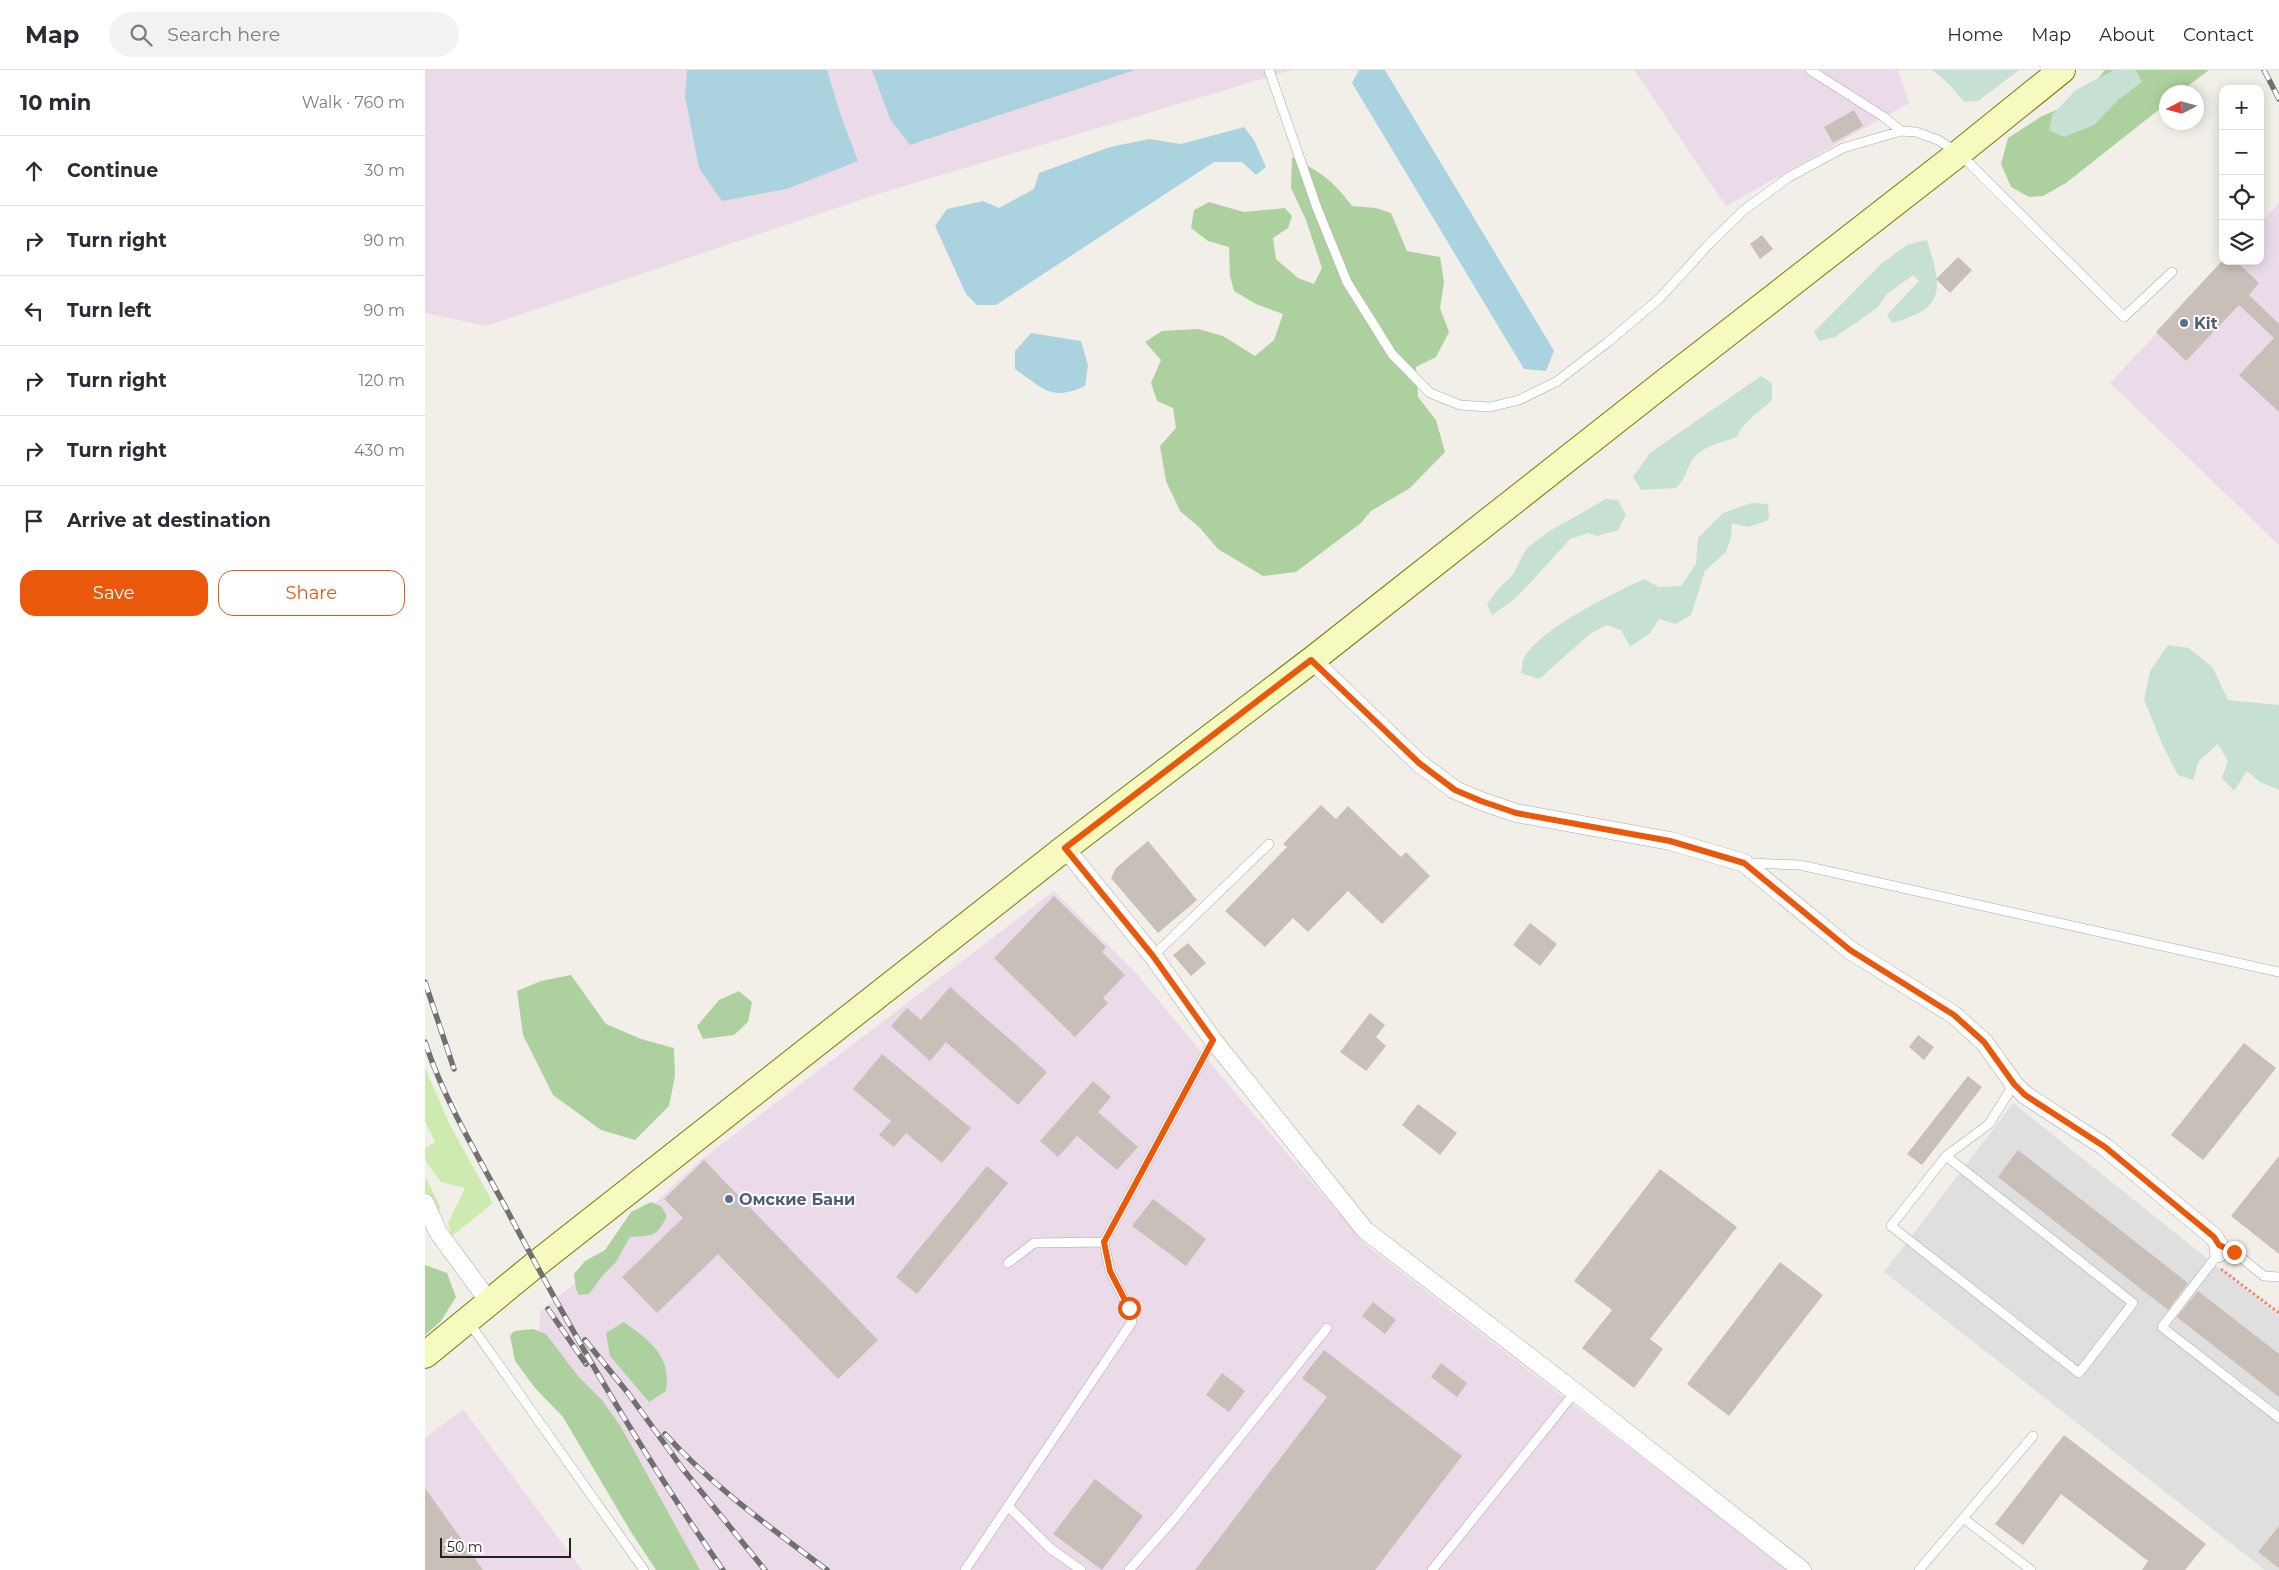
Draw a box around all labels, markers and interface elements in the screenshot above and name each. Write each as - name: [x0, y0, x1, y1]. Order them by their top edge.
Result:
- search box: [109, 12, 459, 57]
- text: Map: [25, 20, 79, 49]
- icon: search: [127, 21, 155, 49]
- text: Search here: [167, 23, 280, 46]
- text: Home: [1947, 24, 2003, 46]
- text: Map: [2031, 24, 2071, 46]
- text: About: [2099, 24, 2155, 46]
- text: Contact: [2183, 24, 2254, 46]
- north arrow: [2159, 85, 2204, 130]
- map controls: [2219, 85, 2264, 265]
- button: +: [2219, 85, 2264, 130]
- text: 10 min: [20, 90, 91, 115]
- text: Walk · 760 m: [302, 93, 405, 112]
- button: −: [2219, 130, 2264, 175]
- icon: ahead: [20, 157, 48, 185]
- text: Continue: [67, 159, 158, 182]
- text: 30 m: [364, 161, 405, 180]
- button: locate: [2219, 175, 2264, 220]
- button: layers: [2219, 220, 2264, 265]
- icon: right: [20, 227, 48, 255]
- text: Turn right: [67, 229, 167, 252]
- text: 90 m: [363, 231, 405, 250]
- icon: left: [20, 297, 48, 325]
- text: Turn left: [67, 299, 152, 322]
- text: 90 m: [363, 301, 405, 320]
- place label: Kit: [2194, 314, 2218, 333]
- marker: Kit: [2178, 317, 2190, 329]
- icon: right: [20, 367, 48, 395]
- text: Turn right: [67, 369, 167, 392]
- text: 120 m: [358, 371, 405, 390]
- icon: right: [20, 437, 48, 465]
- text: Turn right: [67, 439, 167, 462]
- text: 430 m: [354, 441, 405, 460]
- icon: arrive: [20, 507, 48, 535]
- text: Arrive at destination: [67, 509, 271, 532]
- button: Save: [20, 570, 208, 616]
- button: Share: [218, 570, 405, 616]
- place label: Омские Бани: [739, 1190, 855, 1209]
- marker: Омские Бани: [723, 1193, 735, 1205]
- route end: [2223, 1241, 2246, 1264]
- route start: [1118, 1297, 1141, 1320]
- scale bar: [440, 1535, 571, 1558]
- text: 50 m: [447, 1538, 483, 1556]

